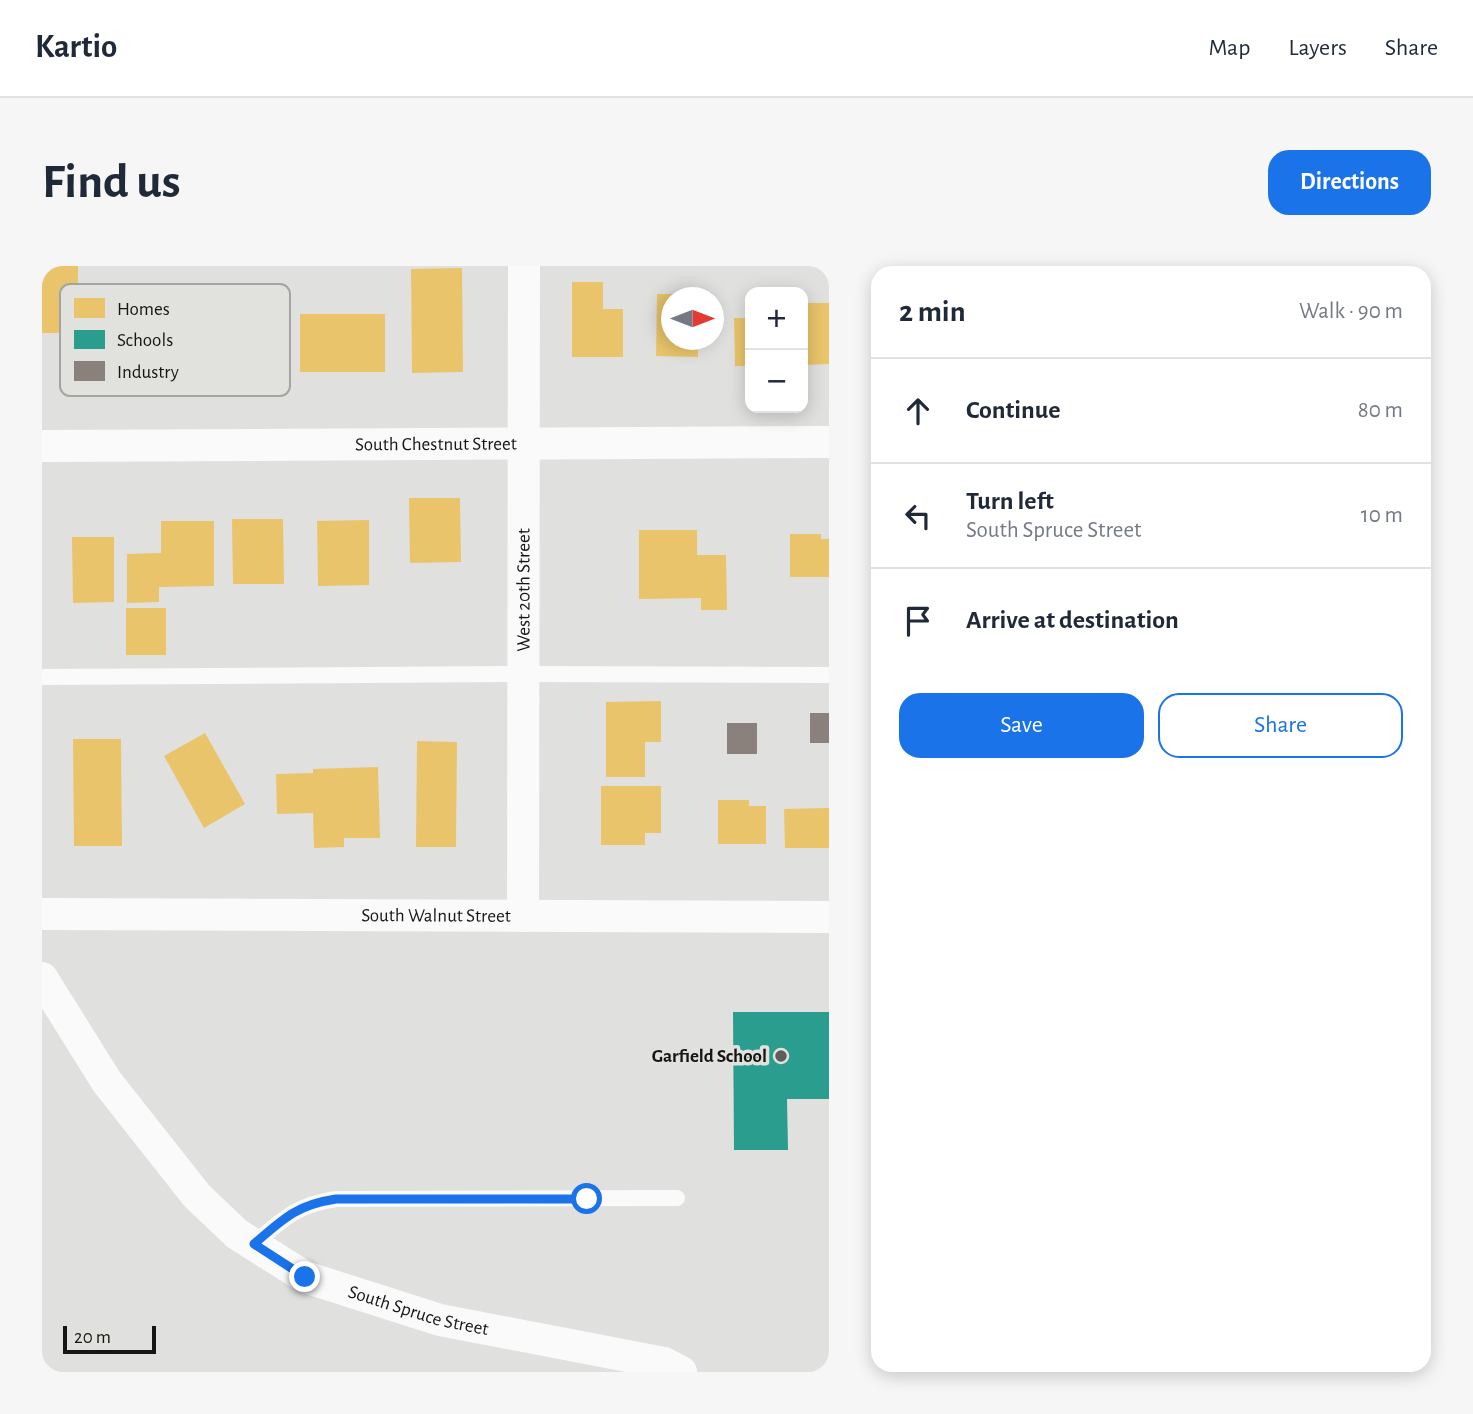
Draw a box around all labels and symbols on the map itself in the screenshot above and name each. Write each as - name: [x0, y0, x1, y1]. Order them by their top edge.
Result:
- legend: [60, 284, 290, 396]
- north arrow: [661, 287, 724, 350]
- text: Homes: [117, 300, 170, 319]
- text: Schools: [117, 331, 173, 350]
- text: Industry: [117, 363, 179, 382]
- street label: South Chestnut Street: [355, 434, 517, 454]
- street label: West 20th Street: [514, 528, 533, 652]
- street label: South Walnut Street: [361, 906, 511, 925]
- place label: Garfield School: [652, 1047, 767, 1066]
- marker: Garfield School: [773, 1048, 789, 1064]
- route start: [571, 1183, 602, 1214]
- route end: [289, 1261, 320, 1292]
- street label: South Spruce Street: [346, 1282, 490, 1339]
- scale bar: [63, 1323, 156, 1355]

